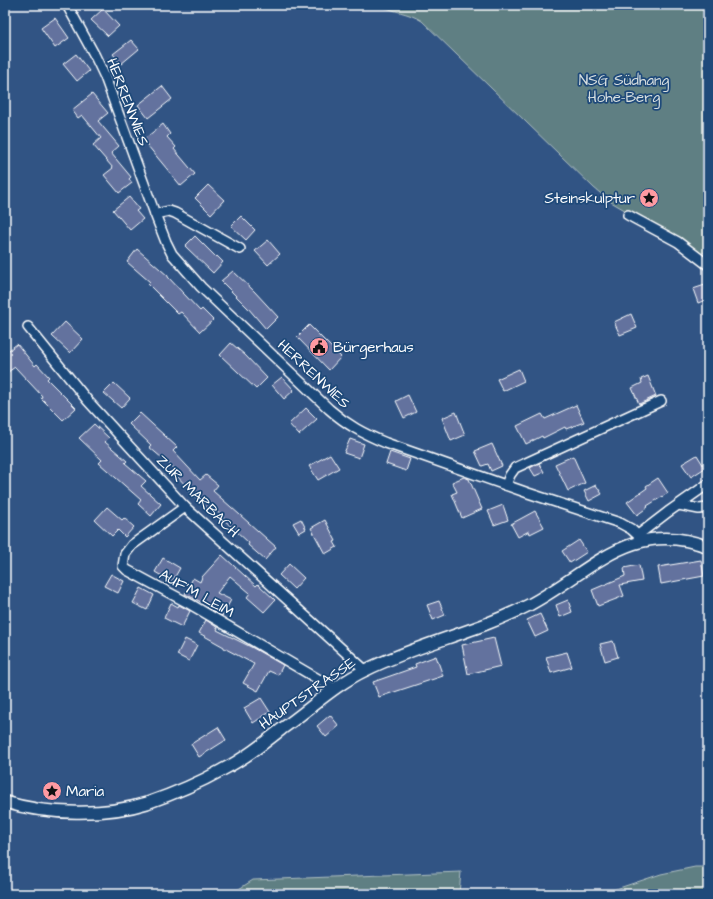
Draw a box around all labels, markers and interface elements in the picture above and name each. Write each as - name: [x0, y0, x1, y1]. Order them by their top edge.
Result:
- street label: HERRENWIES: [101, 55, 154, 149]
- park label: NSG Südhang Hohe-Berg: [579, 70, 670, 109]
- place icon: Steinskulptur: [638, 187, 660, 209]
- place label: Steinskulptur: [544, 188, 635, 209]
- street label: HERRENWIES: [273, 335, 355, 414]
- public building icon: Bürgerhaus: [308, 336, 330, 358]
- place label: Bürgerhaus: [333, 337, 414, 359]
- street label: ZUR MARBACH: [151, 450, 244, 543]
- street label: AUF'M LEIM: [155, 564, 238, 623]
- street label: HAUPTSTRASSE: [255, 652, 360, 735]
- place icon: Maria: [41, 780, 63, 802]
- place label: Maria: [66, 781, 105, 802]

